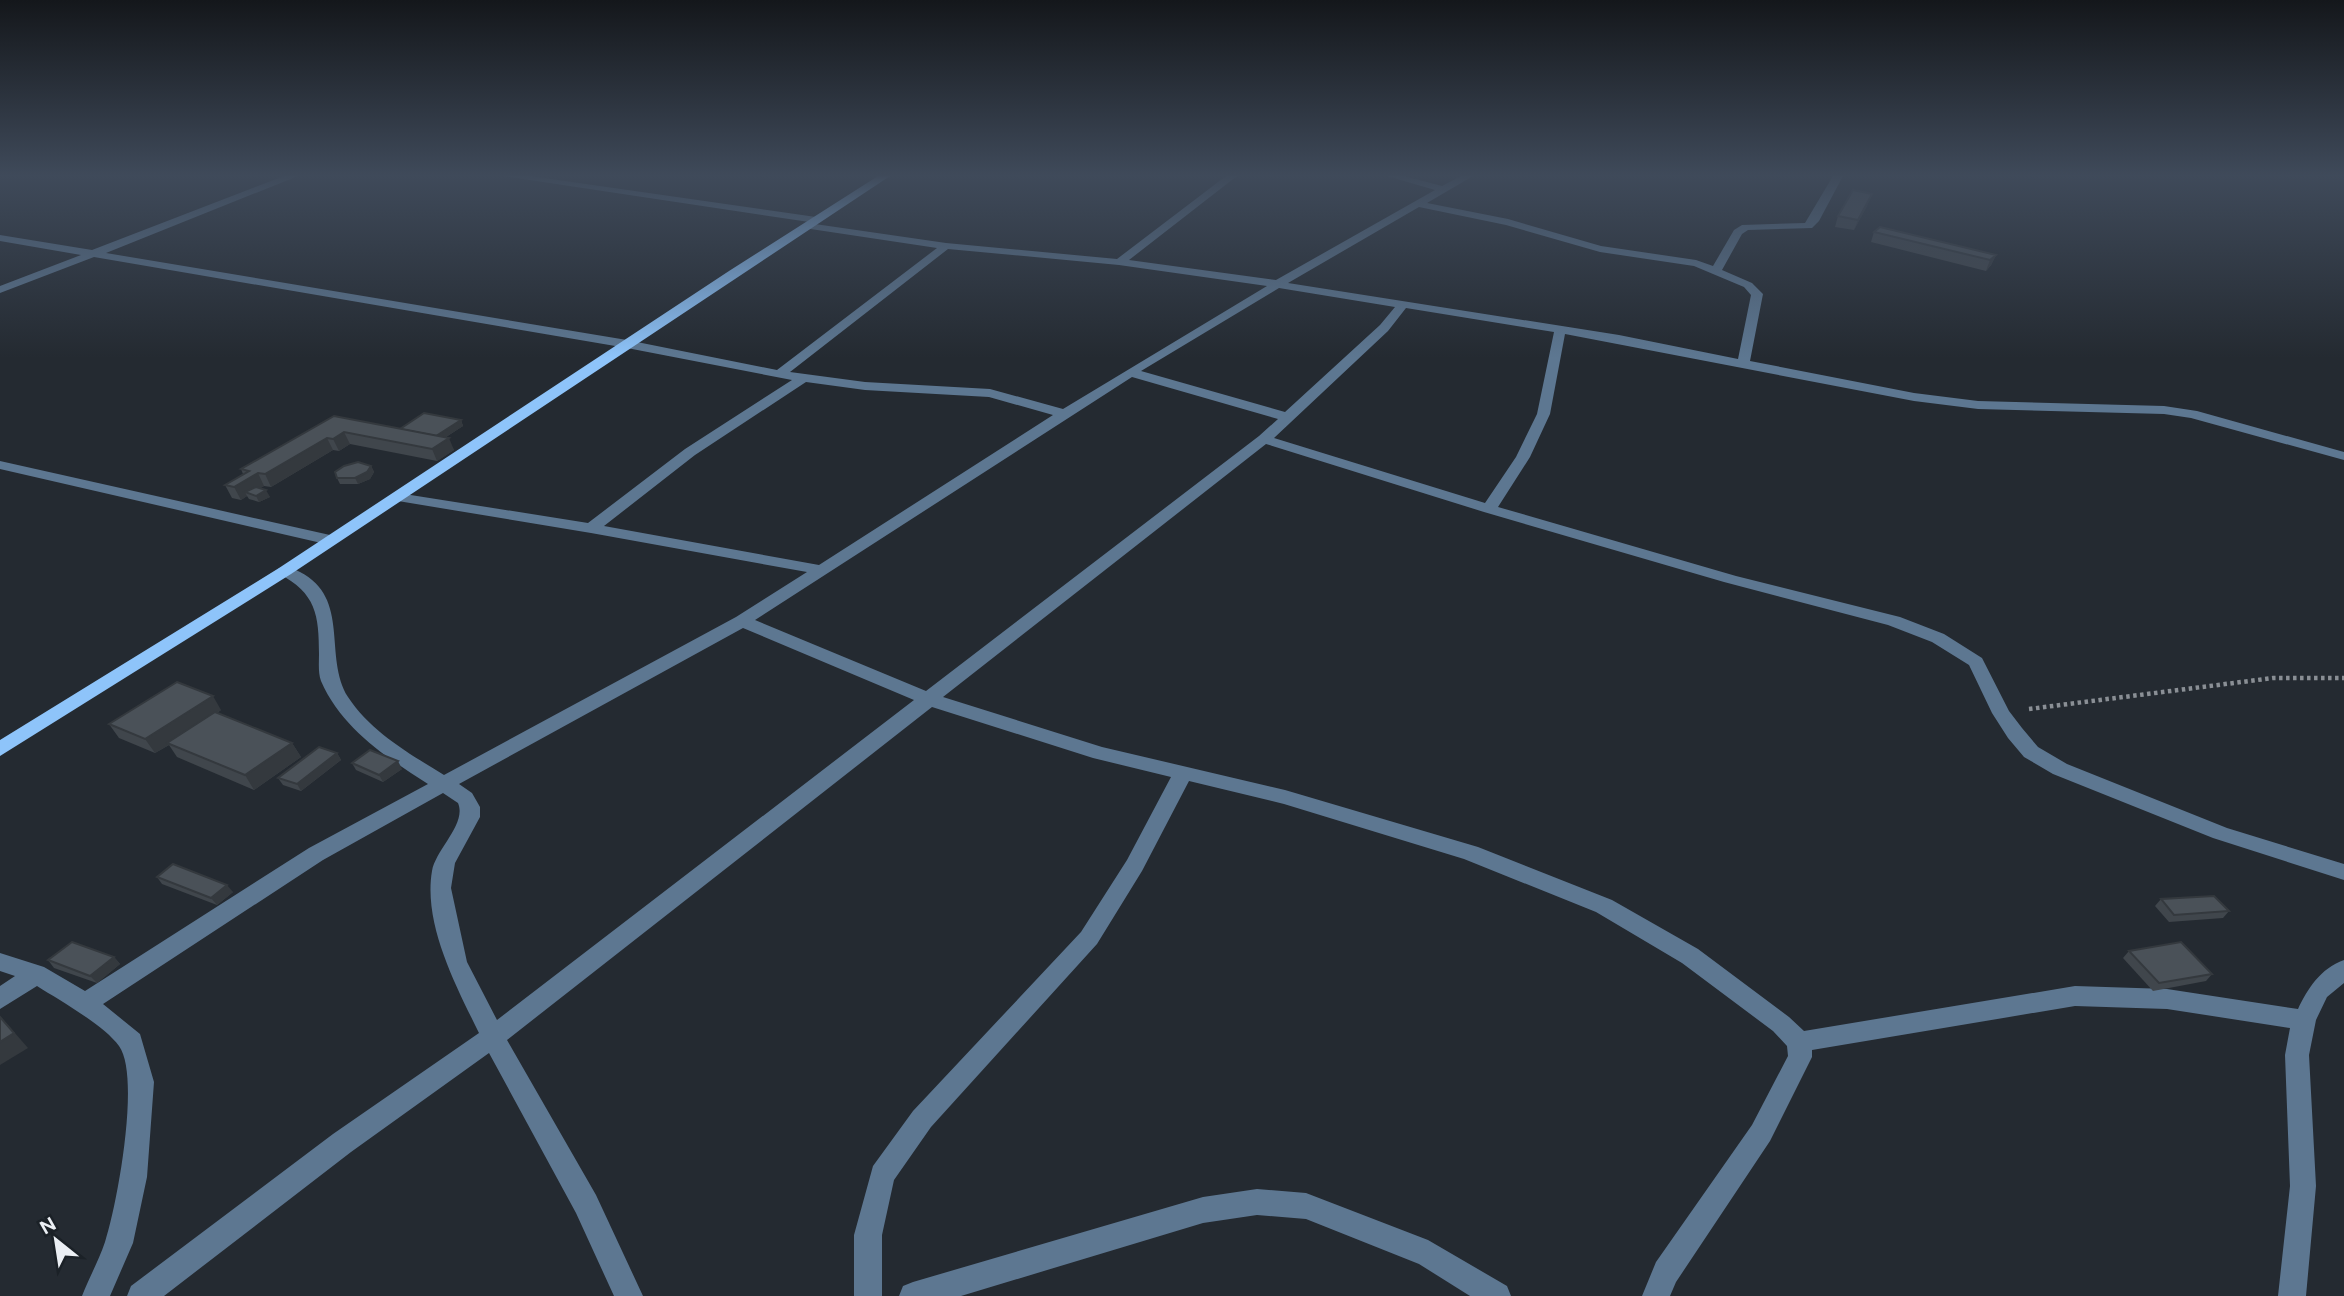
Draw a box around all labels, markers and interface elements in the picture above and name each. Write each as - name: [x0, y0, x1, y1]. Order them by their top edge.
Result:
- north arrow: [21, 1205, 91, 1275]
- text: N: [36, 1212, 60, 1239]

